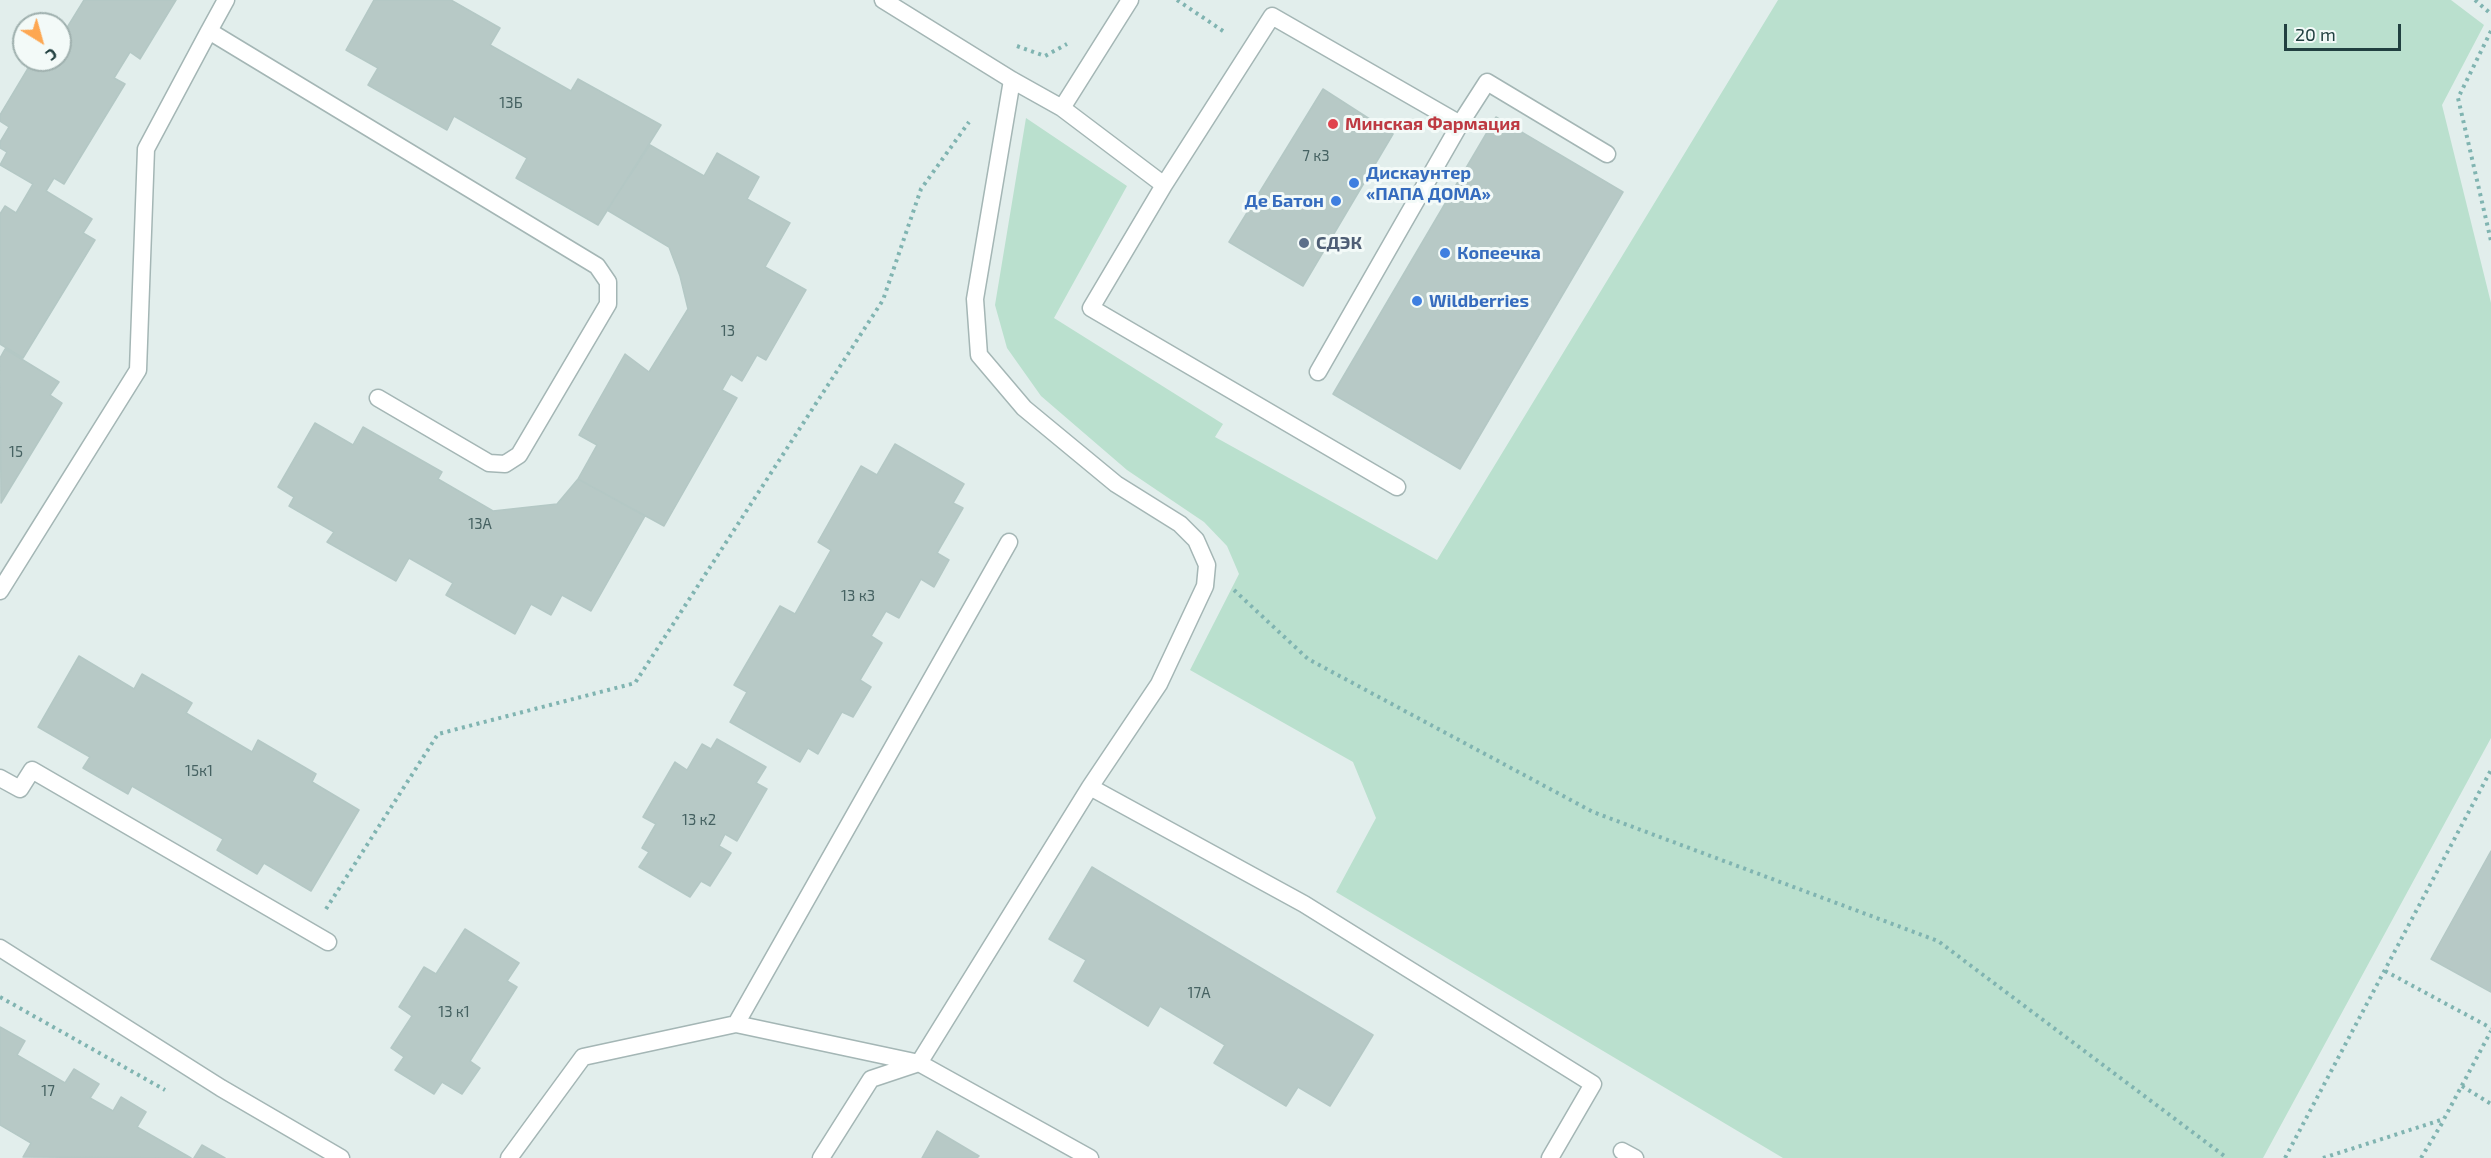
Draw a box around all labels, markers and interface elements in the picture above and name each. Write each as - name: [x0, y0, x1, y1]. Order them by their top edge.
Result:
- north arrow: [12, 12, 72, 72]
- scale bar: [2287, 12, 2404, 50]
- text: 20 m: [2295, 23, 2336, 45]
- text: С: [42, 45, 61, 66]
- house number: 13Б: [499, 94, 523, 112]
- place label: Минская Фармация: [1345, 113, 1520, 135]
- marker: Минская Фармация: [1326, 117, 1340, 131]
- house number: 7 к3: [1302, 147, 1330, 165]
- place label: Дискаунтер «ПАПА ДОМА»: [1366, 162, 1491, 204]
- marker: Дискаунтер «ПАПА ДОМА»: [1347, 176, 1361, 190]
- place label: Де Батон: [1244, 190, 1324, 212]
- marker: Де Батон: [1329, 194, 1343, 208]
- place label: СДЭК: [1316, 232, 1362, 254]
- marker: СДЭК: [1297, 236, 1311, 250]
- place label: Копеечка: [1457, 242, 1541, 264]
- marker: Копеечка: [1438, 246, 1452, 260]
- place label: Wildberries: [1429, 290, 1529, 312]
- marker: Wildberries: [1410, 294, 1424, 308]
- house number: 13: [721, 322, 735, 340]
- house number: 15: [9, 443, 23, 461]
- house number: 13А: [468, 515, 492, 533]
- house number: 13 к3: [841, 587, 875, 605]
- house number: 15к1: [185, 762, 213, 780]
- house number: 13 к2: [682, 811, 716, 829]
- house number: 17А: [1188, 984, 1210, 1002]
- house number: 13 к1: [438, 1003, 470, 1021]
- house number: 17: [41, 1082, 55, 1100]

